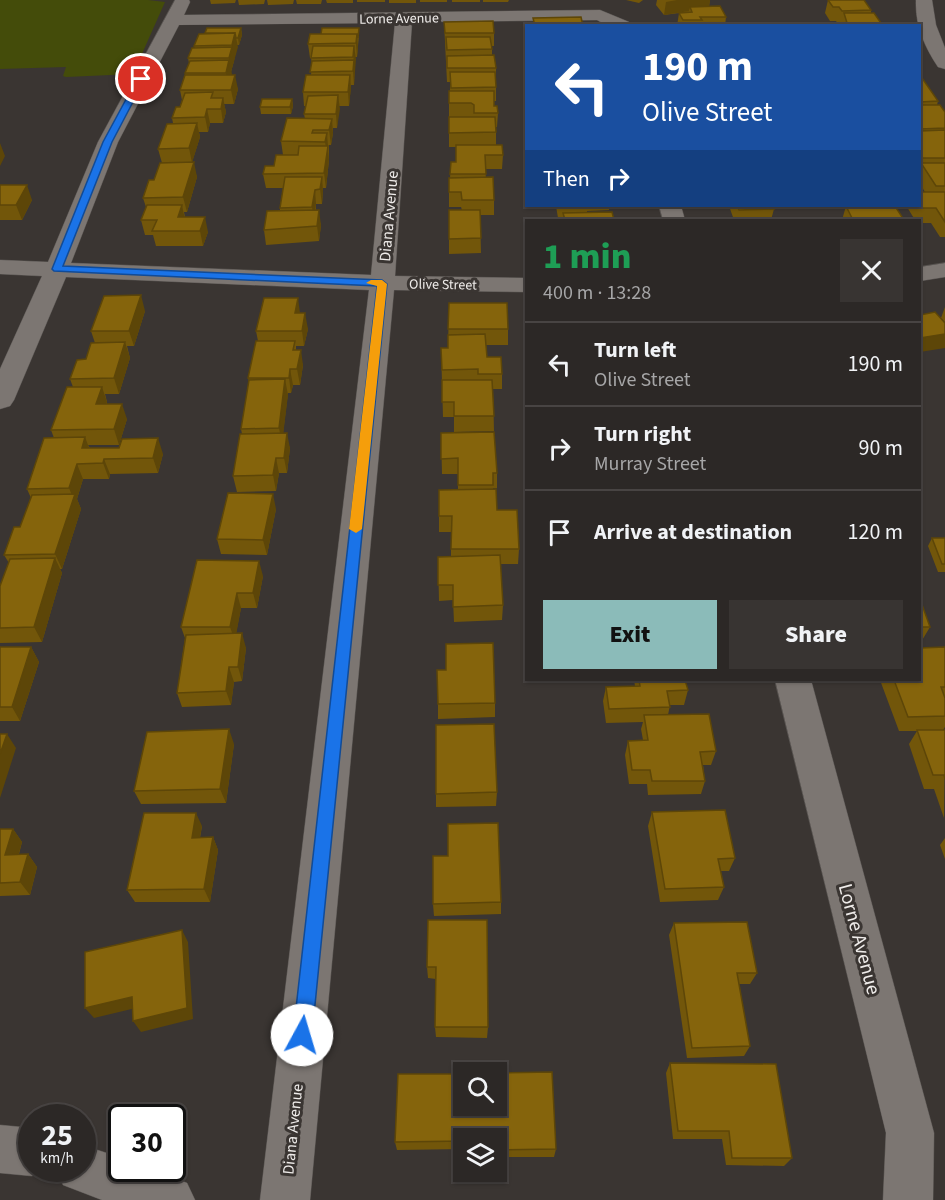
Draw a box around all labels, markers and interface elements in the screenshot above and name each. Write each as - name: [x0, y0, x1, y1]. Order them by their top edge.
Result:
- street label: Lorne Avenue: [359, 8, 439, 30]
- text: 190 m: [642, 37, 753, 97]
- icon: left: [543, 48, 621, 126]
- pin: [115, 53, 166, 104]
- icon: arrive: [124, 62, 157, 95]
- text: Olive Street: [642, 93, 772, 132]
- icon: right: [602, 162, 635, 195]
- text: Then: [543, 163, 590, 195]
- street label: Diana Avenue: [374, 170, 404, 262]
- text: 1 min: [543, 231, 631, 282]
- button: close: [840, 239, 903, 302]
- street label: Olive Street: [409, 274, 477, 296]
- text: 400 m · 13:28: [543, 279, 651, 307]
- text: Turn left: [594, 334, 676, 366]
- icon: left: [543, 348, 576, 381]
- text: 190 m: [848, 348, 903, 380]
- text: Olive Street: [594, 366, 691, 394]
- text: Turn right: [594, 418, 691, 450]
- icon: right: [543, 432, 576, 465]
- text: 90 m: [858, 432, 903, 464]
- text: Murray Street: [594, 450, 706, 478]
- icon: arrive: [543, 516, 576, 549]
- text: Arrive at destination: [594, 516, 792, 548]
- text: 120 m: [848, 516, 903, 548]
- button: Exit: [543, 600, 717, 669]
- button: Share: [729, 600, 903, 669]
- street label: Lorne Avenue: [831, 881, 887, 998]
- position arrow: [270, 1003, 334, 1067]
- map controls: [453, 1062, 507, 1182]
- button: search: [453, 1062, 507, 1116]
- street label: Diana Avenue: [277, 1083, 309, 1176]
- speed limit sign: 30: [108, 1104, 186, 1182]
- text: 25: [41, 1114, 73, 1157]
- button: layers: [453, 1128, 507, 1182]
- text: km/h: [40, 1148, 74, 1169]

